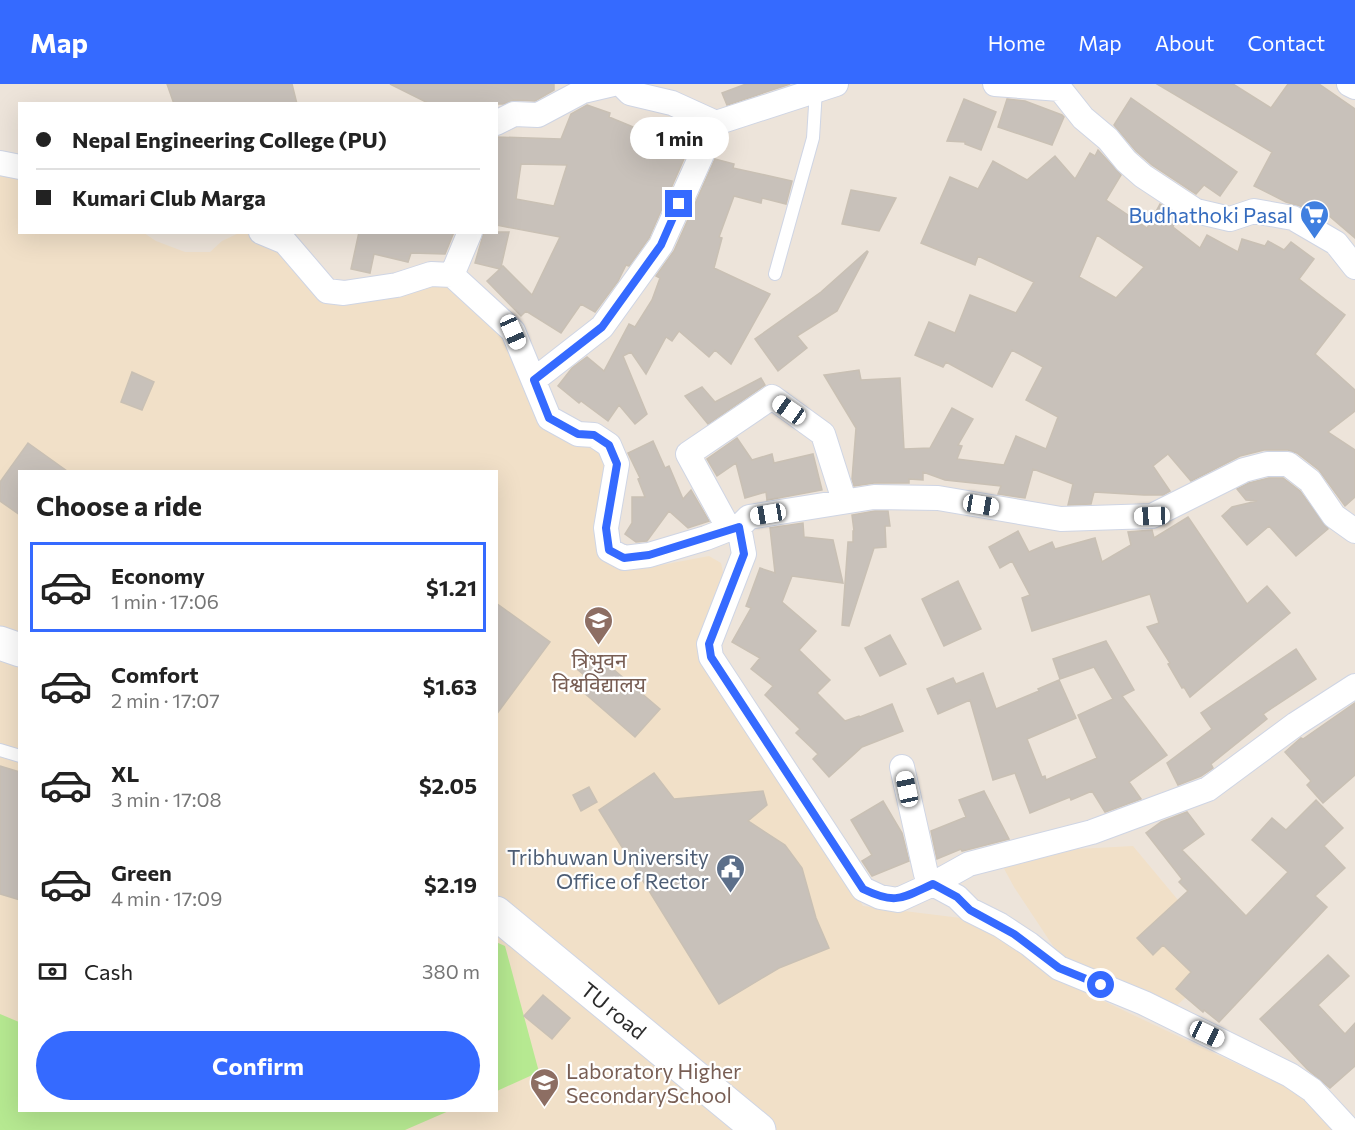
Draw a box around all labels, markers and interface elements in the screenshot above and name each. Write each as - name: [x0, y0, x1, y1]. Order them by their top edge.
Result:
- text: Map: [30, 25, 88, 59]
- text: Home: [988, 30, 1045, 55]
- text: Map: [1078, 30, 1122, 55]
- text: About: [1155, 30, 1214, 55]
- text: Contact: [1247, 30, 1325, 55]
- callout: 1 min: [630, 117, 728, 159]
- text: Nepal Engineering College (PU): [72, 126, 387, 153]
- text: 1 min: [656, 126, 703, 150]
- text: Kumari Club Marga: [72, 184, 266, 211]
- route end: [665, 190, 692, 217]
- supermarket icon: Budhathoki Pasal: [1298, 198, 1330, 240]
- place label: Budhathoki Pasal: [1129, 202, 1293, 227]
- car: [497, 312, 529, 352]
- car: [769, 392, 809, 428]
- text: Choose a ride: [36, 489, 202, 522]
- car: [962, 493, 1000, 517]
- car: [749, 502, 787, 526]
- car: [1134, 506, 1170, 526]
- icon: car: [39, 560, 93, 614]
- text: Economy: [111, 562, 205, 589]
- text: $1.21: [426, 574, 477, 601]
- text: 1 min · 17:06: [111, 589, 219, 613]
- school or university icon: त्रिभुवन विश्वविद्यालय: [583, 604, 615, 646]
- place label: त्रिभुवन विश्वविद्यालय: [552, 647, 647, 696]
- icon: car: [39, 659, 93, 713]
- text: Comfort: [111, 661, 199, 688]
- text: $1.63: [423, 673, 477, 700]
- text: 2 min · 17:07: [111, 688, 220, 712]
- icon: car: [39, 758, 93, 812]
- text: XL: [111, 760, 139, 787]
- car: [894, 770, 920, 808]
- text: $2.05: [419, 772, 477, 799]
- text: 3 min · 17:08: [111, 787, 222, 811]
- place label: Tribhuwan University Office of Rector: [507, 844, 709, 893]
- public building icon: Tribhuwan University Office of Rector: [714, 852, 746, 894]
- icon: car: [39, 857, 93, 911]
- text: Green: [111, 859, 172, 886]
- text: $2.19: [424, 871, 477, 898]
- text: 4 min · 17:09: [111, 886, 222, 910]
- icon: cash: [36, 955, 69, 988]
- text: Cash: [84, 958, 133, 985]
- text: 380 m: [422, 959, 480, 983]
- route start: [1087, 971, 1114, 998]
- street label: TU road: [576, 976, 652, 1044]
- car: [1187, 1018, 1227, 1050]
- button: Confirm: [36, 1031, 480, 1100]
- place label: Laboratory Higher SecondarySchool: [566, 1058, 741, 1107]
- school or university icon: Laboratory Higher SecondarySchool: [529, 1066, 561, 1108]

